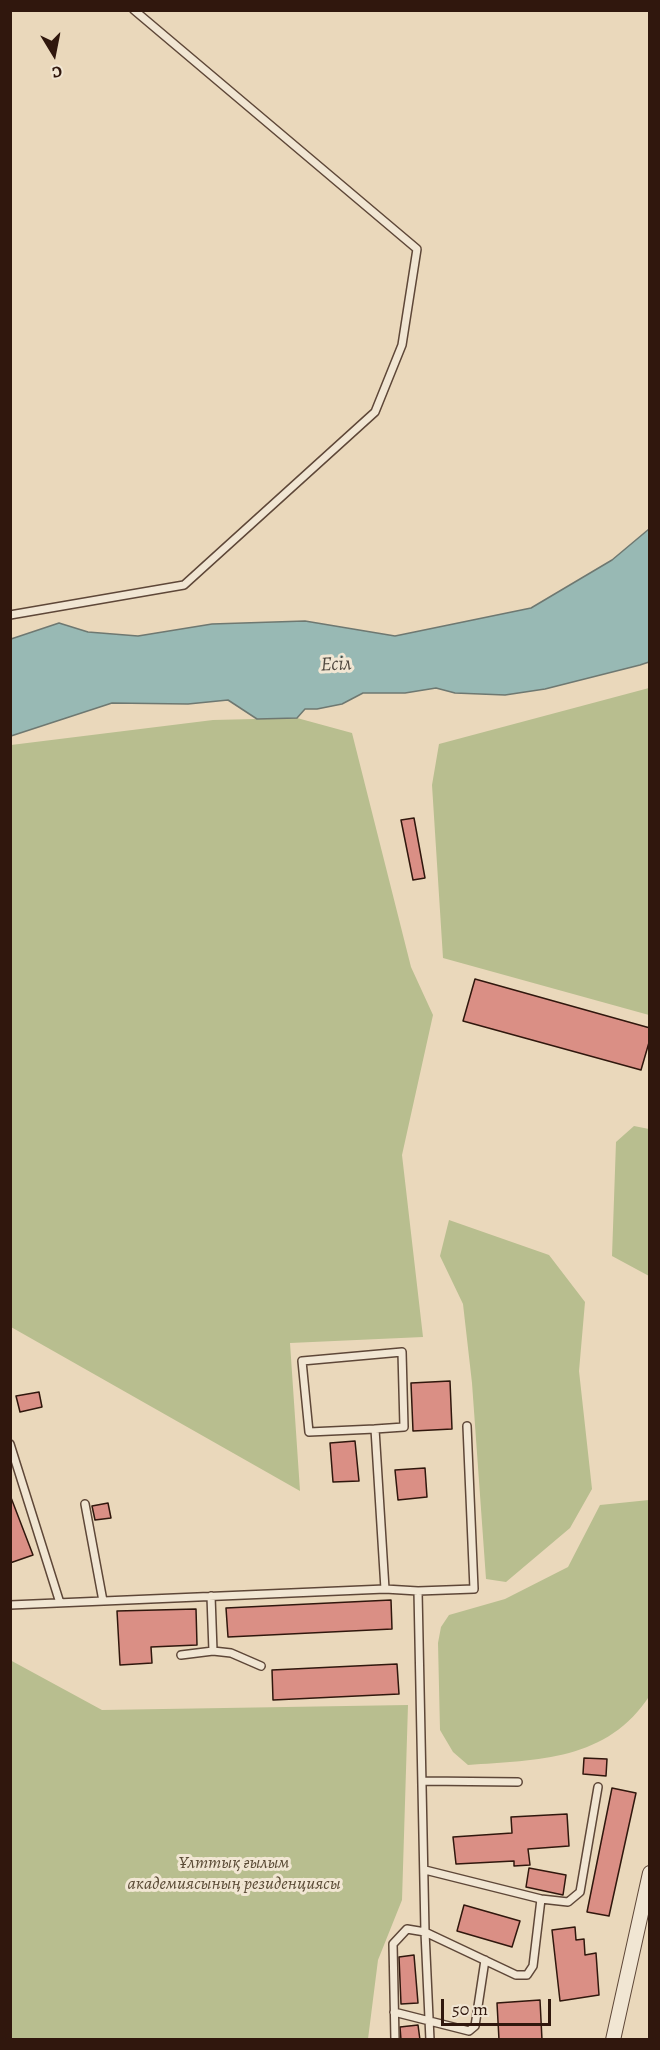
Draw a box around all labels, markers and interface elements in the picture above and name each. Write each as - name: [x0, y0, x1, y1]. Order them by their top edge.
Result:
- north arrow: [24, 24, 84, 84]
- text: С: [50, 60, 64, 83]
- water label: Есіл: [320, 652, 352, 678]
- park label: Ұлттық ғылым академиясының резиденциясы: [127, 1853, 341, 1896]
- scale bar: [444, 1987, 554, 2025]
- text: 50 m: [452, 1997, 488, 2021]

